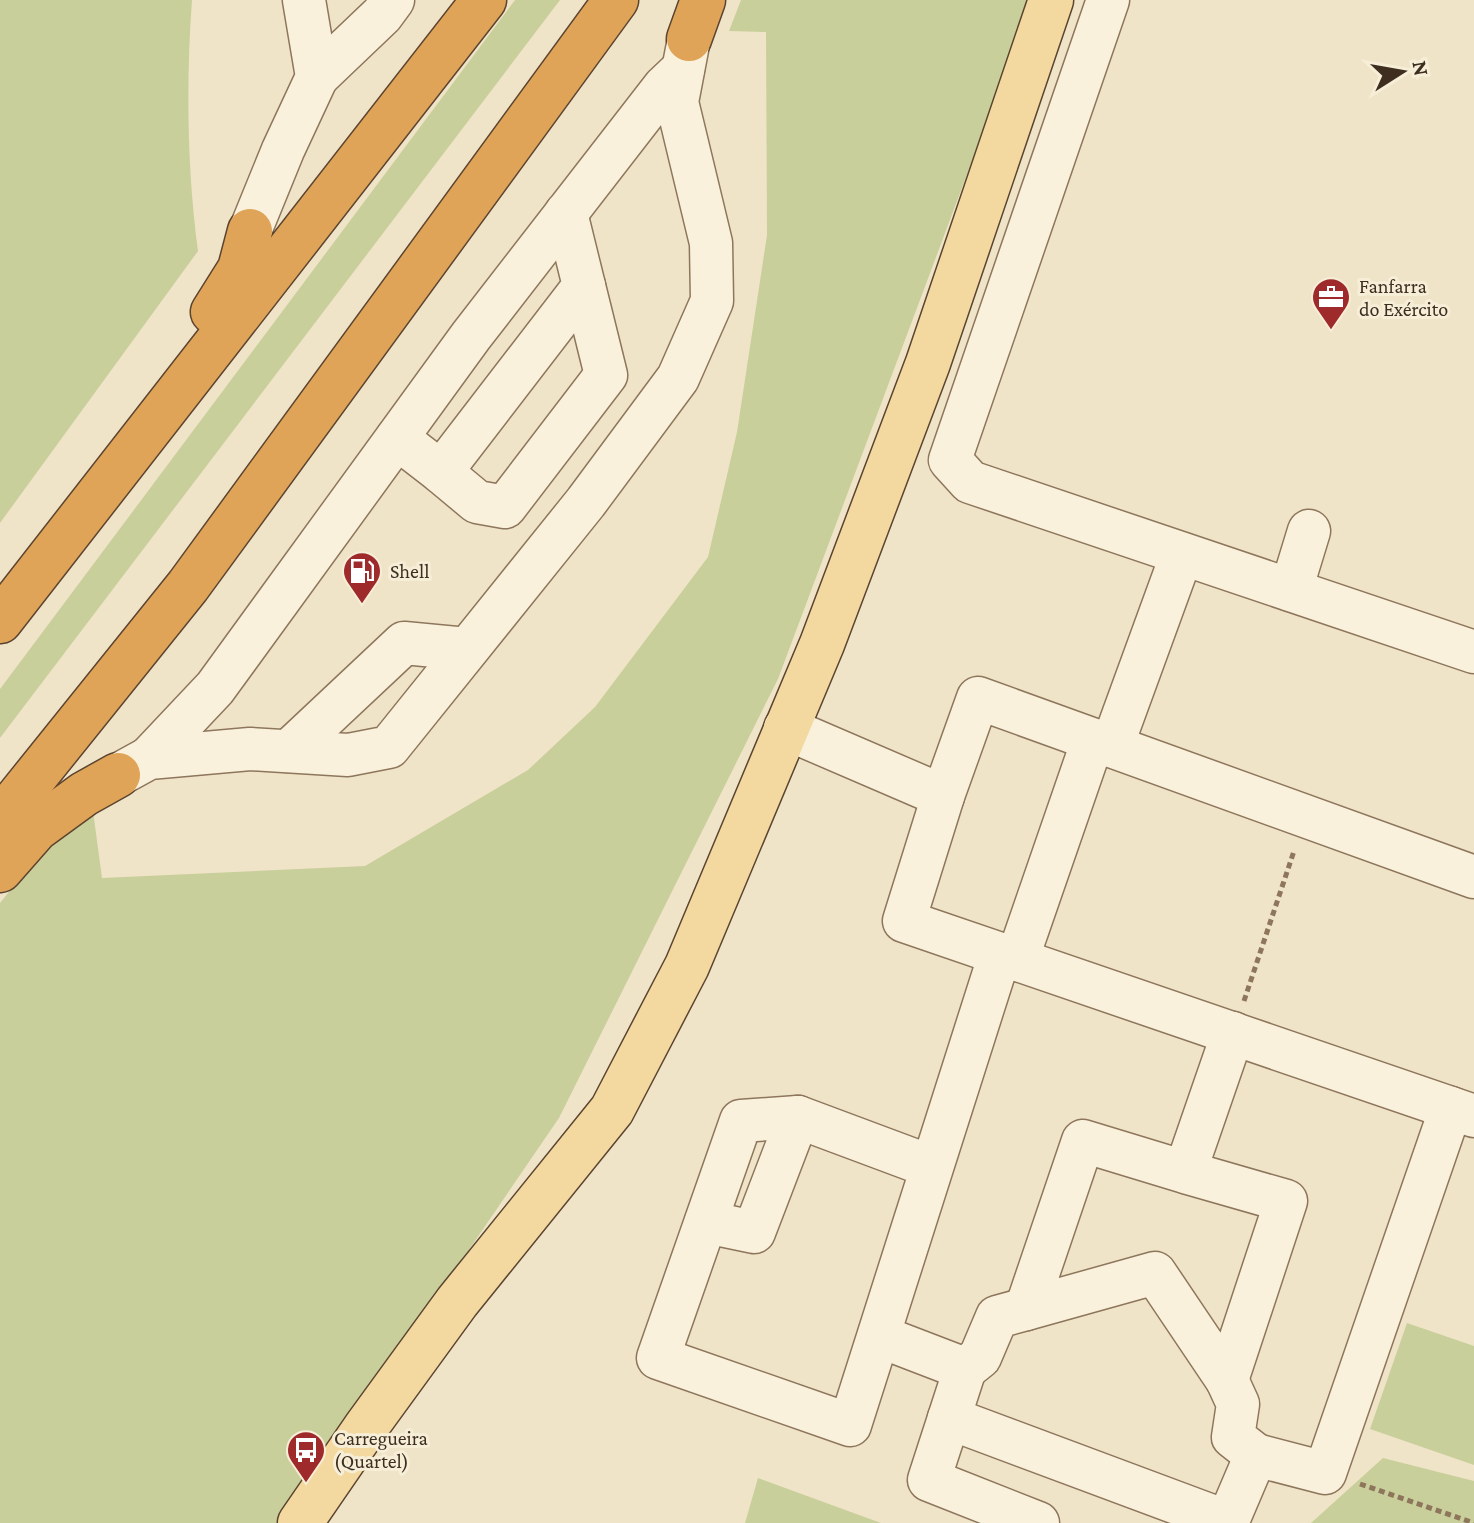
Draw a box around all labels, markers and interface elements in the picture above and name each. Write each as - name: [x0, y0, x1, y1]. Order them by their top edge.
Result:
- north arrow: [1362, 32, 1442, 112]
- text: N: [1407, 59, 1435, 78]
- place label: Fanfarra do Exército: [1359, 275, 1448, 320]
- office icon: Fanfarra do Exército: [1310, 276, 1352, 331]
- fuel station icon: Shell: [341, 550, 383, 605]
- place label: Shell: [390, 560, 429, 582]
- place label: Carregueira (Quartel): [334, 1427, 428, 1473]
- bus stop icon: Carregueira (Quartel): [285, 1429, 327, 1484]

